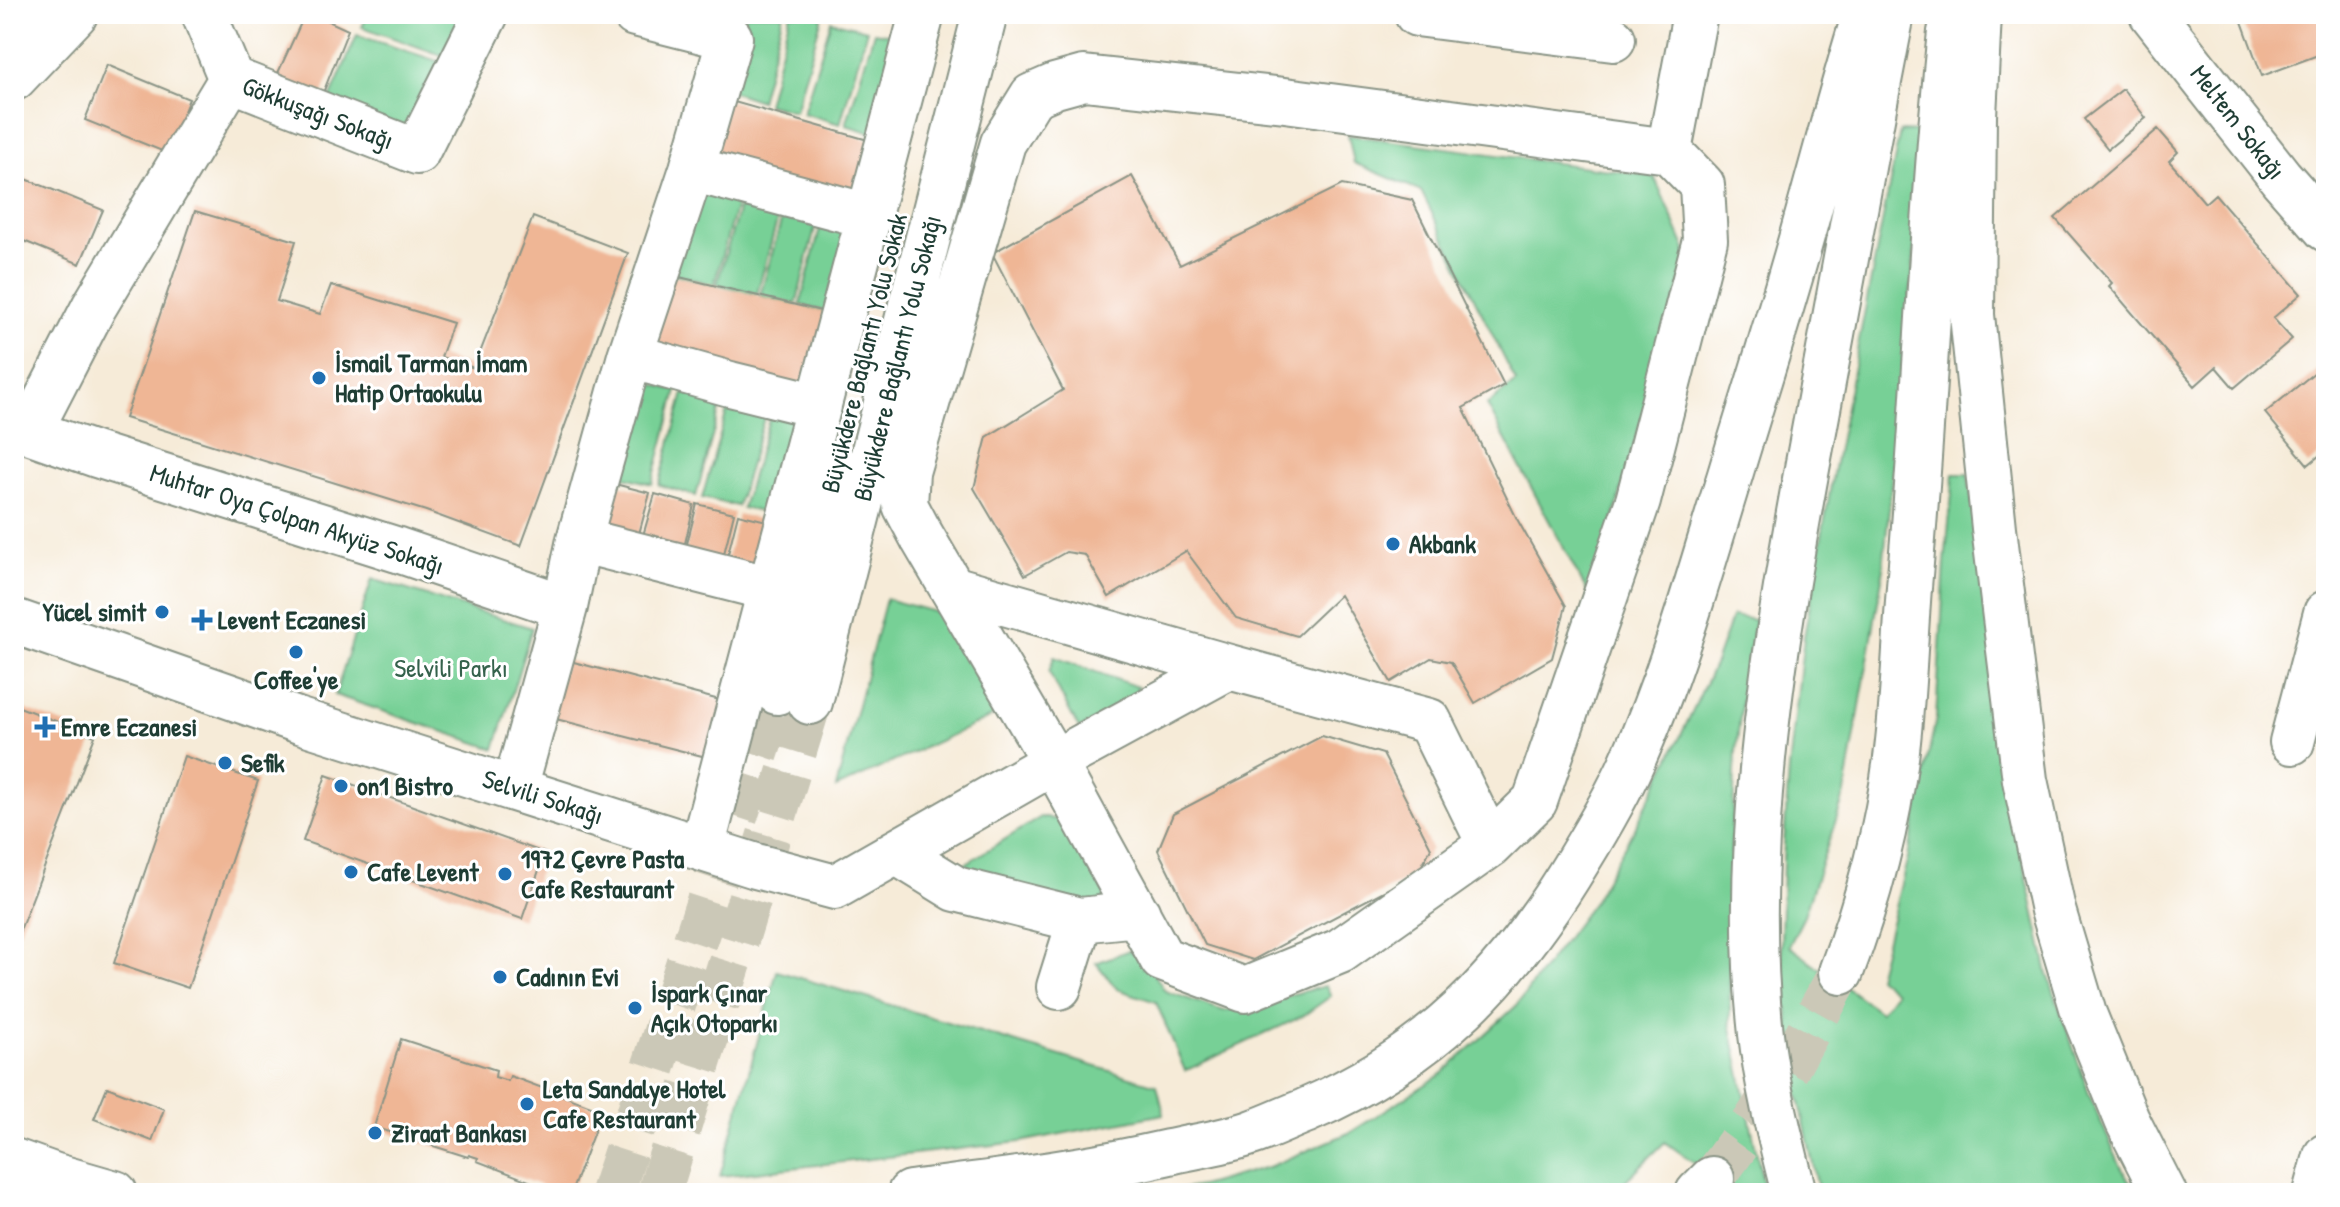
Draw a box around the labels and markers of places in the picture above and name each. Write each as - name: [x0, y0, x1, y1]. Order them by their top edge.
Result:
- place label: İsmail Tarman İmam Hatip Ortaokulu: [335, 345, 528, 411]
- marker: İsmail Tarman İmam Hatip Ortaokulu: [310, 369, 328, 387]
- place label: Akbank: [1409, 526, 1476, 561]
- marker: Akbank: [1384, 535, 1402, 553]
- place label: Yücel simit: [42, 594, 147, 629]
- place label: Levent Eczanesi: [218, 602, 366, 637]
- marker: Yücel simit: [153, 603, 171, 621]
- marker: Levent Eczanesi: [193, 611, 211, 629]
- marker: Coffee'ye: [287, 643, 305, 661]
- place label: Coffee'ye: [254, 662, 339, 698]
- place label: Emre Eczanesi: [61, 709, 197, 744]
- marker: Emre Eczanesi: [36, 718, 54, 736]
- place label: Sefik: [241, 745, 285, 780]
- marker: Sefik: [216, 754, 234, 772]
- place label: on1 Bistro: [357, 768, 454, 803]
- marker: on1 Bistro: [332, 777, 350, 795]
- place label: 1972 Çevre Pasta Cafe Restaurant: [521, 841, 685, 906]
- place label: Cafe Levent: [367, 854, 480, 889]
- marker: Cafe Levent: [342, 863, 360, 881]
- marker: 1972 Çevre Pasta Cafe Restaurant: [496, 865, 514, 883]
- place label: Cadının Evi: [516, 959, 619, 994]
- marker: Cadının Evi: [491, 968, 509, 986]
- place label: İspark Çınar Açık Otoparkı: [651, 975, 778, 1041]
- marker: İspark Çınar Açık Otoparkı: [626, 999, 644, 1017]
- place label: Leta Sandalye Hotel Cafe Restaurant: [543, 1071, 727, 1136]
- marker: Leta Sandalye Hotel Cafe Restaurant: [518, 1095, 536, 1113]
- place label: Ziraat Bankası: [391, 1115, 527, 1150]
- marker: Ziraat Bankası: [366, 1124, 384, 1142]

